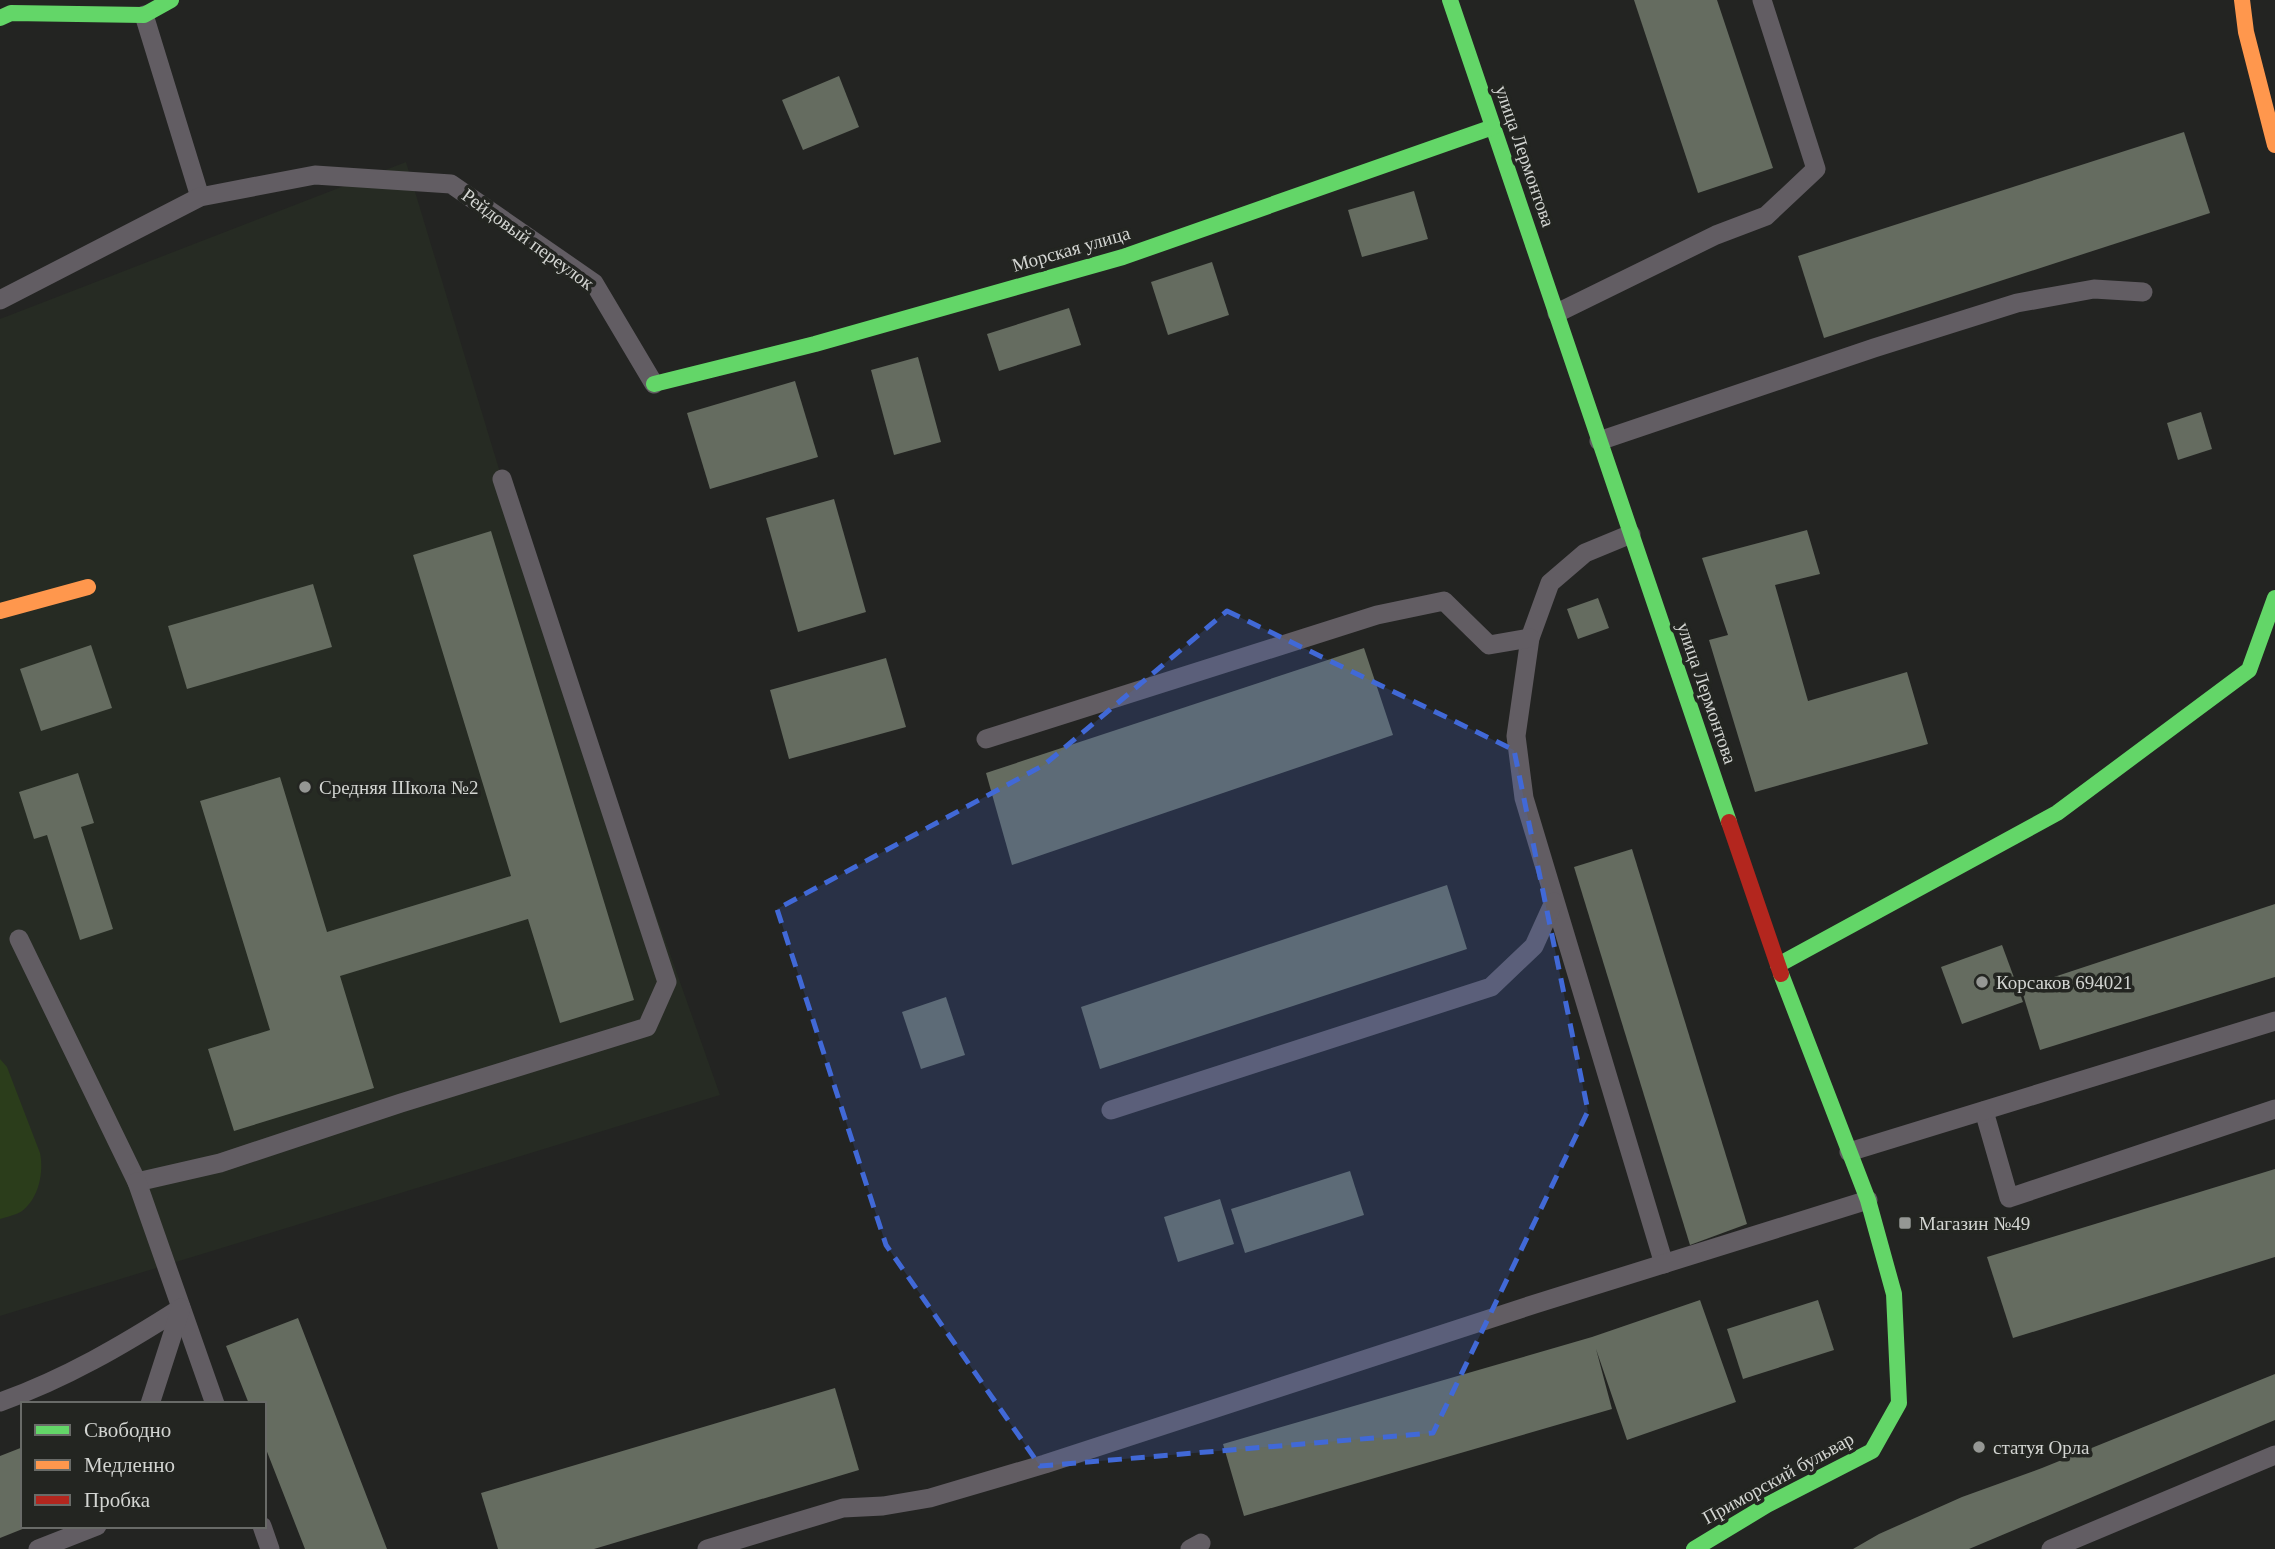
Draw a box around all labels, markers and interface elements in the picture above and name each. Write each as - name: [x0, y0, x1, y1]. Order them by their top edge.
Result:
- street label: улица Лермонтова: [1491, 82, 1559, 230]
- street label: Рейдовый переулок: [458, 184, 599, 294]
- street label: Морская улица: [1010, 222, 1133, 276]
- street label: улица Лермонтова: [1673, 619, 1741, 767]
- place label: Средняя Школа №2: [319, 777, 478, 798]
- marker: Средняя Школа №2: [297, 779, 313, 795]
- place label: Корсаков 694021: [1996, 972, 2132, 993]
- marker: Корсаков 694021: [1974, 974, 1990, 990]
- place label: Магазин №49: [1919, 1213, 2030, 1234]
- marker: Магазин №49: [1897, 1215, 1913, 1231]
- legend: [21, 1402, 266, 1528]
- text: Свободно: [84, 1418, 171, 1442]
- street label: Приморский бульвар: [1699, 1428, 1857, 1528]
- place label: статуя Орла: [1993, 1437, 2090, 1458]
- marker: статуя Орла: [1971, 1439, 1987, 1455]
- text: Медленно: [84, 1453, 175, 1477]
- text: Пробка: [84, 1488, 151, 1512]

